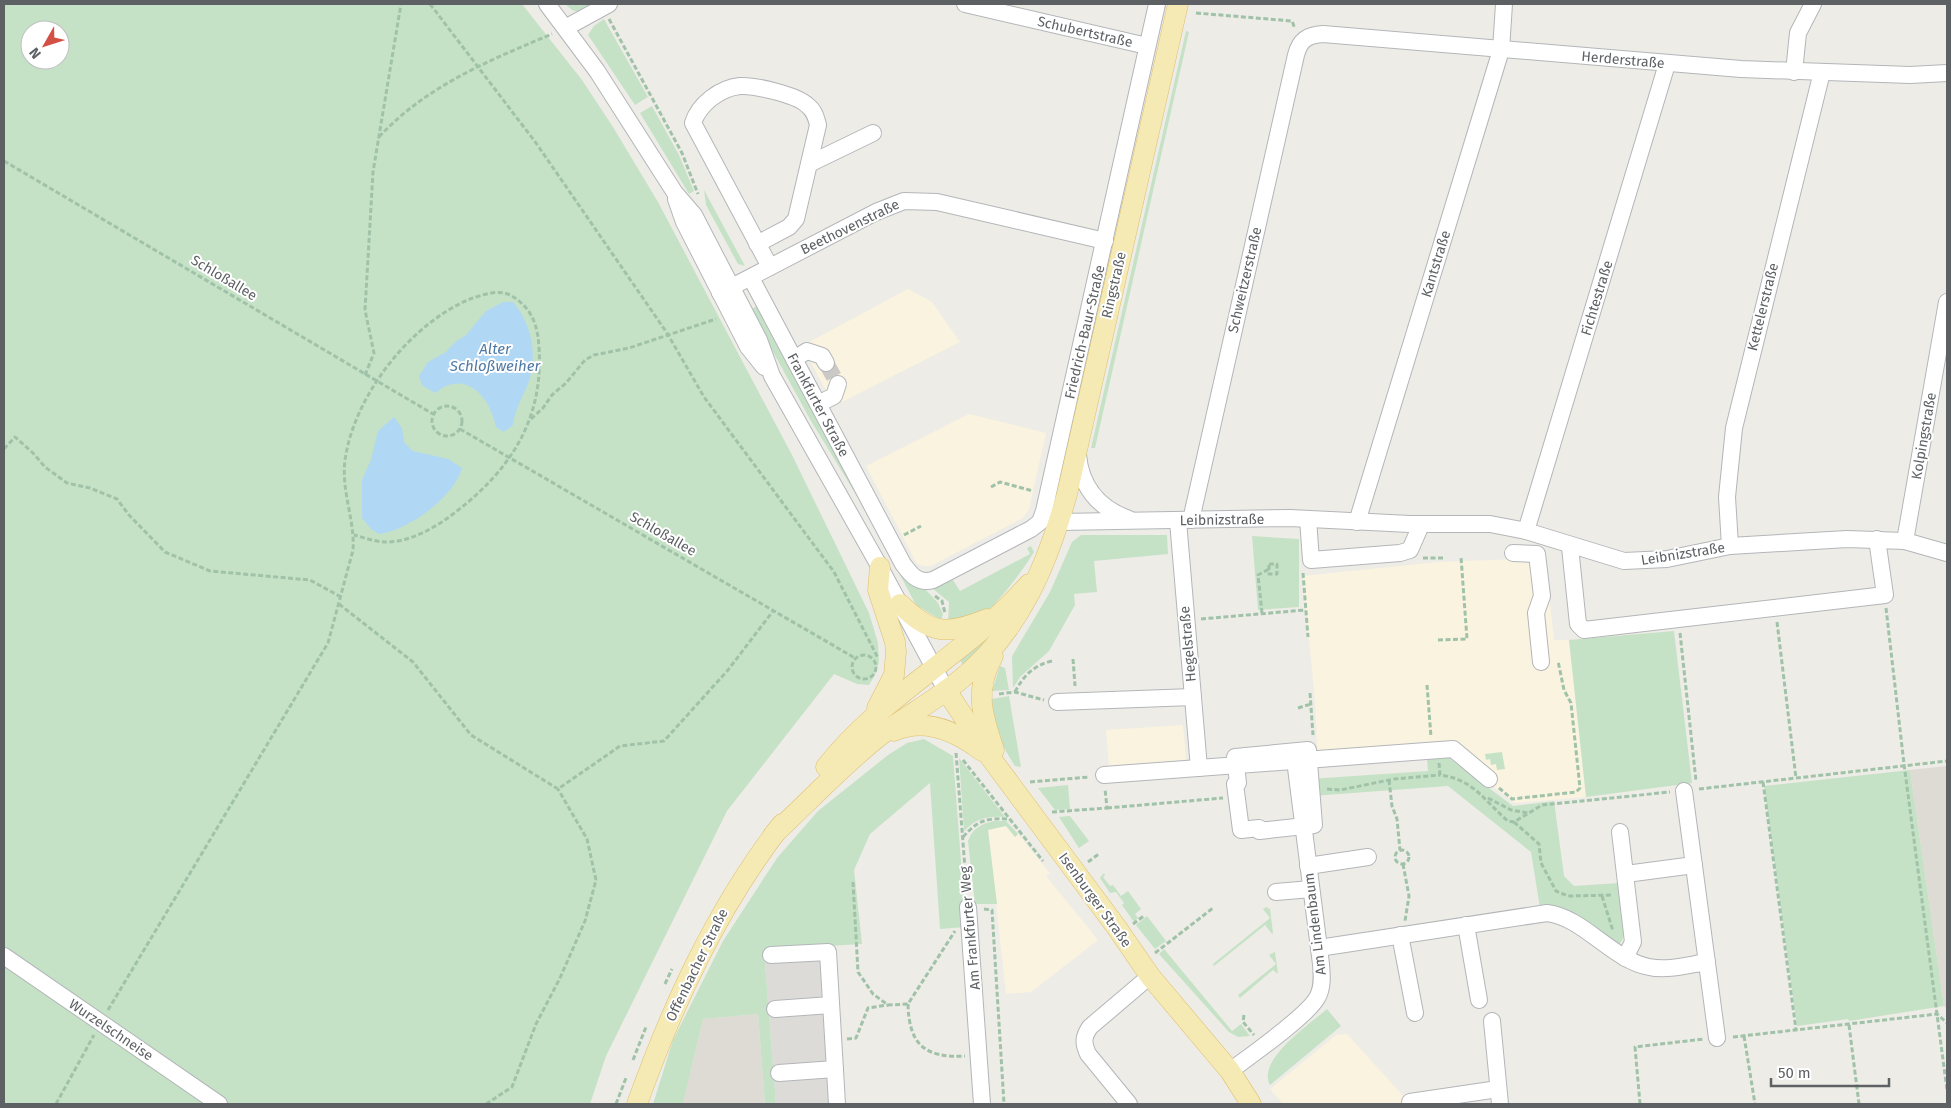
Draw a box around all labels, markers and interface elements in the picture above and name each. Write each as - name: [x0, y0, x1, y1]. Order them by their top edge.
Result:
- street label: Schubertstraße: [1036, 13, 1134, 51]
- north arrow: [20, 20, 70, 70]
- text: N: [26, 44, 45, 62]
- street label: Herderstraße: [1581, 48, 1665, 72]
- street label: Beethovenstraße: [798, 196, 902, 258]
- street label: Schweitzerstraße: [1225, 225, 1265, 335]
- street label: Kantstraße: [1418, 228, 1454, 300]
- street label: Ringstraße: [1098, 250, 1130, 320]
- street label: Schloßallee: [188, 252, 260, 304]
- street label: Fichtestraße: [1578, 258, 1616, 338]
- street label: Kettelerstraße: [1744, 261, 1782, 353]
- street label: Friedrich-Baur-Straße: [1061, 263, 1109, 401]
- water label: Alter Schloßweiher: [449, 340, 541, 375]
- street label: Frankfurter Straße: [783, 350, 853, 460]
- street label: Kolpingstraße: [1908, 391, 1940, 481]
- street label: Schloßallee: [627, 508, 699, 560]
- street label: Leibnizstraße: [1179, 511, 1265, 529]
- street label: Leibnizstraße: [1640, 539, 1726, 569]
- street label: Hegelstraße: [1176, 605, 1200, 683]
- street label: Isenburger Straße: [1055, 849, 1135, 951]
- street label: Am Frankfurter Weg: [956, 865, 984, 991]
- street label: Am Lindenbaum: [1300, 872, 1330, 976]
- street label: Offenbacher Straße: [662, 906, 732, 1024]
- street label: Wurzelschneise: [66, 996, 156, 1064]
- scale bar: [1771, 1056, 1888, 1088]
- text: 50 m: [1778, 1064, 1811, 1082]

